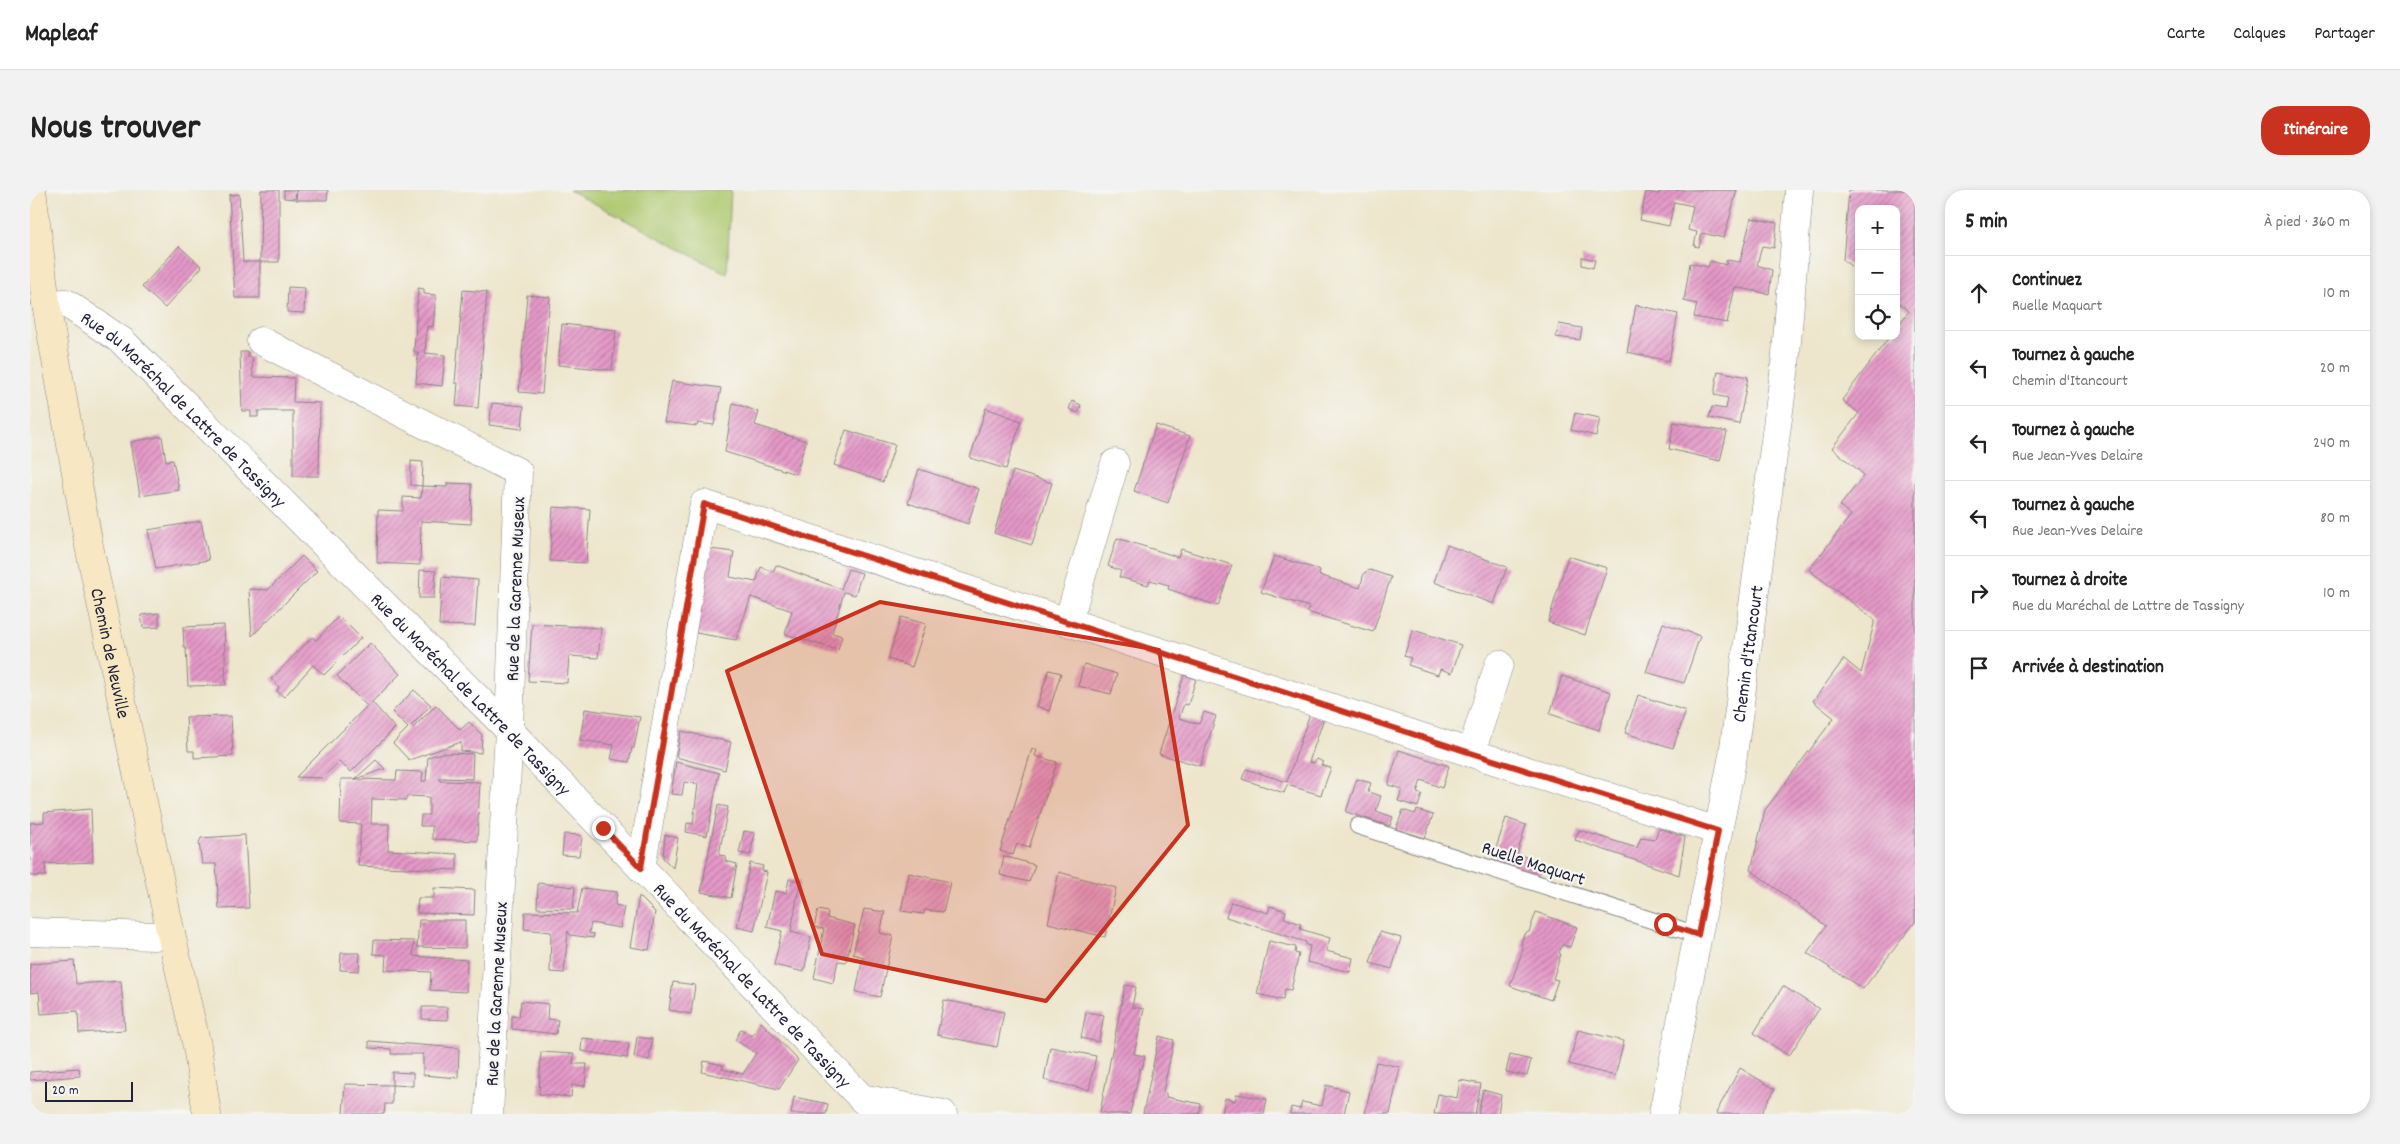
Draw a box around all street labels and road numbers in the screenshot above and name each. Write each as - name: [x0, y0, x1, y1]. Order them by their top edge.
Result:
- street label: Rue du Maréchal de Lattre de Tassigny: [74, 307, 291, 516]
- street label: Rue de la Garenne Museux: [501, 496, 534, 682]
- street label: Chemin d'Itancourt: [1728, 584, 1773, 724]
- street label: Chemin de Neuville: [81, 586, 135, 721]
- street label: Rue du Maréchal de Lattre de Tassigny: [363, 588, 576, 804]
- street label: Ruelle Maquart: [1478, 836, 1588, 895]
- street label: Rue du Maréchal de Lattre de Tassigny: [645, 878, 856, 1096]
- street label: Rue de la Garenne Museux: [480, 901, 517, 1087]

